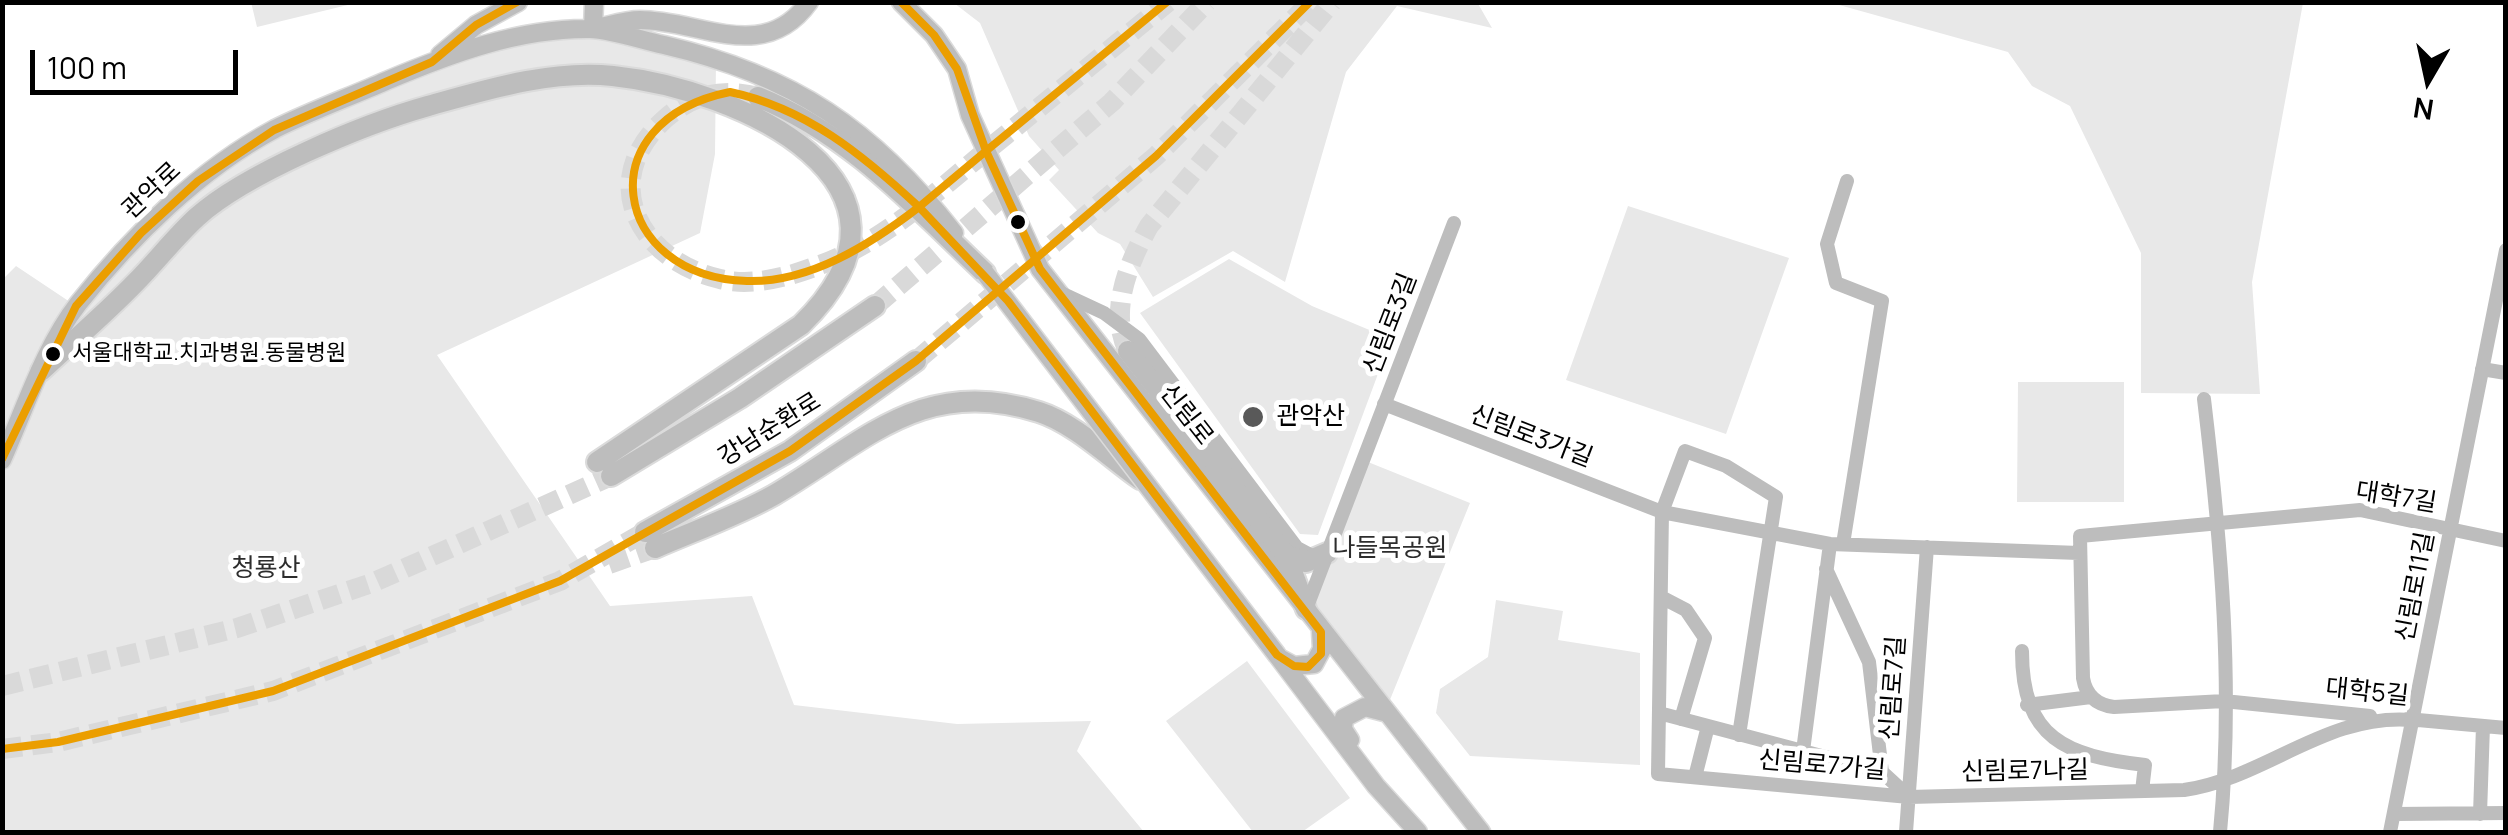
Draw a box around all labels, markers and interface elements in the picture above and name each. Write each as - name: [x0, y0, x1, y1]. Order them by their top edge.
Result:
- scale bar: [35, 30, 242, 92]
- north arrow: [2378, 30, 2478, 130]
- text: 100 m: [47, 47, 127, 88]
- text: N: [2410, 89, 2436, 130]
- street label: 관악로: [117, 157, 187, 225]
- unlabelled marker: [1008, 212, 1028, 232]
- street label: 신림로3길: [1358, 269, 1424, 379]
- place label: 서울대학교.치과병원.동물병원: [72, 341, 346, 367]
- marker: 서울대학교.치과병원.동물병원: [43, 344, 63, 364]
- street label: 신림로: [1153, 379, 1219, 451]
- street label: 강남순환로: [713, 387, 827, 473]
- street label: 신림로3가길: [1465, 400, 1597, 474]
- place label: 관악산: [1276, 402, 1345, 432]
- marker: 관악산: [1240, 404, 1266, 430]
- street label: 대학7길: [2353, 477, 2439, 519]
- street label: 신림로11길: [2391, 529, 2441, 645]
- park label: 나들목공원: [1333, 534, 1447, 564]
- park label: 청룡산: [232, 554, 300, 584]
- street label: 신림로7길: [1875, 635, 1913, 741]
- street label: 대학5길: [2324, 674, 2410, 712]
- street label: 신림로7가길: [1757, 745, 1887, 787]
- street label: 신림로7나길: [1961, 756, 2089, 788]

